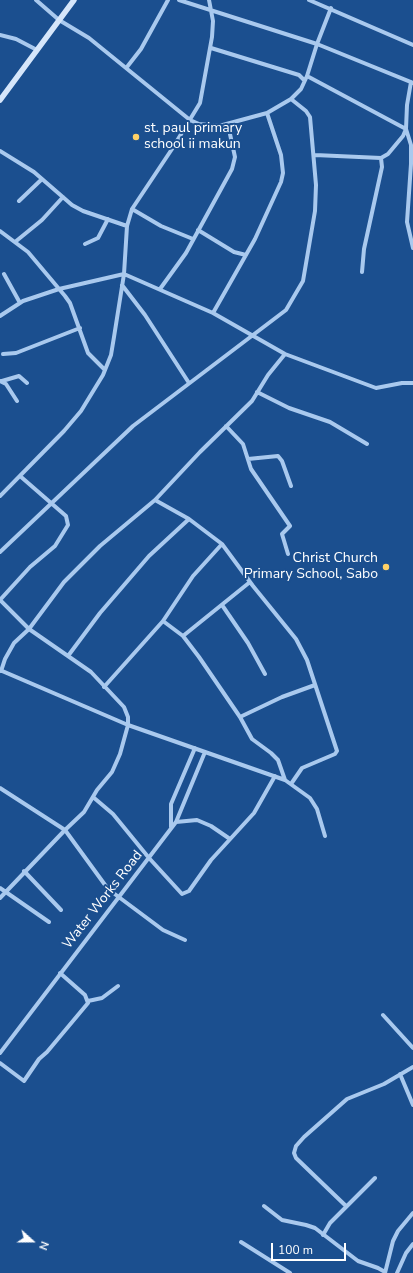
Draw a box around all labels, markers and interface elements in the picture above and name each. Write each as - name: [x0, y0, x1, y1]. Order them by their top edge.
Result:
- place label: st. paul primary school ii makun: [144, 121, 242, 154]
- marker: st. paul primary school ii makun: [131, 132, 141, 142]
- place label: Christ Church Primary School, Sabo: [244, 551, 378, 584]
- marker: Christ Church Primary School, Sabo: [381, 562, 391, 572]
- street label: Water Works Road: [59, 848, 147, 952]
- north arrow: [12, 1221, 52, 1261]
- scale bar: [273, 1235, 348, 1261]
- text: N: [35, 1239, 52, 1252]
- text: 100 m: [278, 1242, 313, 1258]

